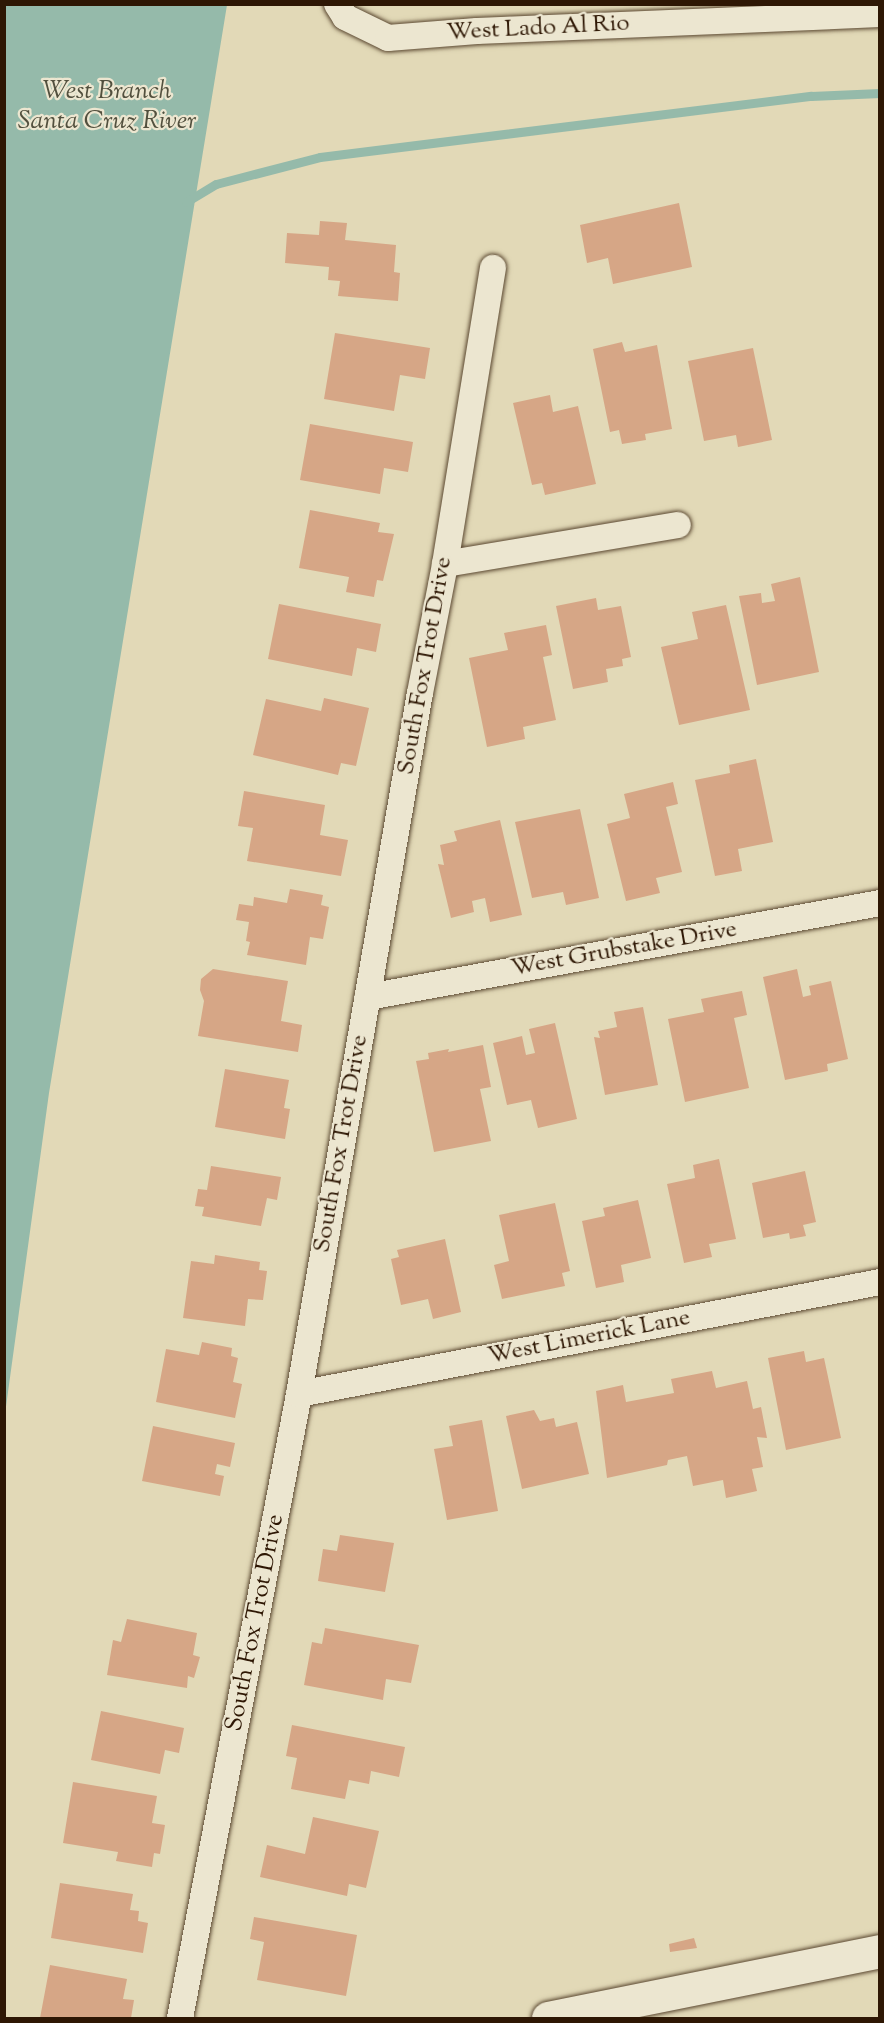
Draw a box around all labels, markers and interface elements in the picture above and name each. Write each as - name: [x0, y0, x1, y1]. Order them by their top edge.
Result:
- street label: West Lado Al Rio: [446, 10, 630, 48]
- water label: West Branch Santa Cruz River: [18, 76, 196, 138]
- street label: South Fox Trot Drive: [393, 555, 459, 777]
- street label: West Grubstake Drive: [509, 916, 739, 984]
- street label: South Fox Trot Drive: [309, 1033, 375, 1255]
- street label: West Limerick Lane: [485, 1304, 693, 1372]
- street label: South Fox Trot Drive: [221, 1512, 291, 1734]

